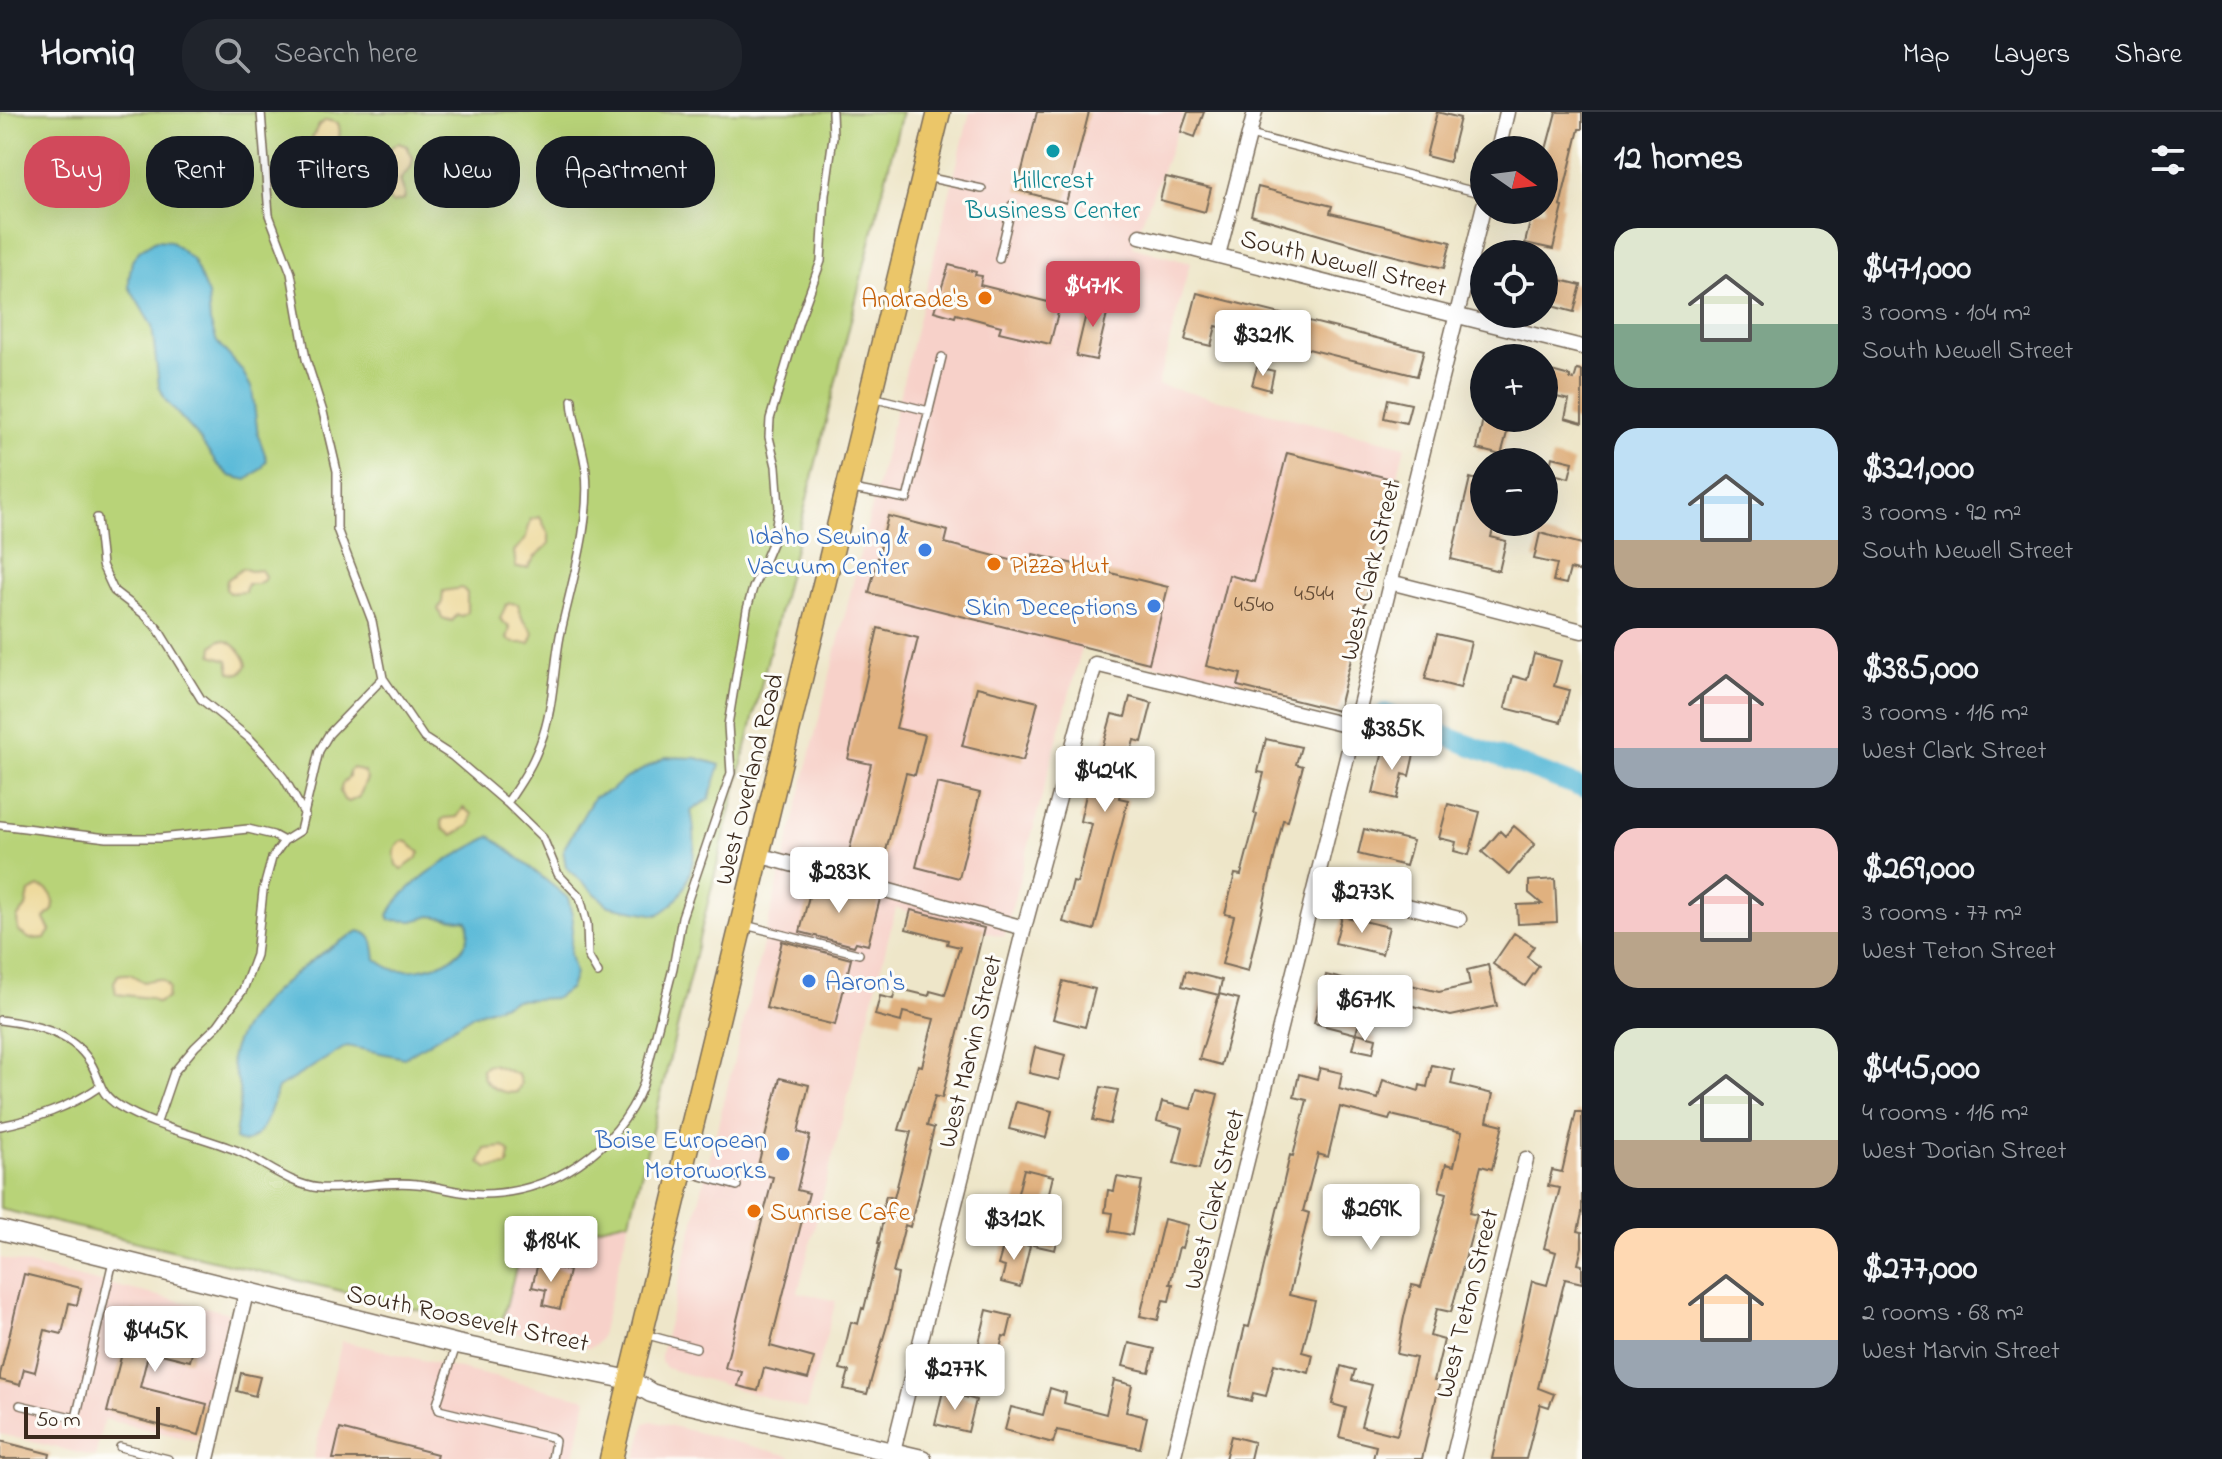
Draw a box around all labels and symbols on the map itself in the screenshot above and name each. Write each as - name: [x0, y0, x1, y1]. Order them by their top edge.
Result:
- north arrow: [1470, 136, 1558, 224]
- marker: Hillcrest Business Center: [1044, 142, 1062, 160]
- place label: Hillcrest Business Center: [965, 163, 1141, 231]
- street label: South Newell Street: [1236, 221, 1451, 309]
- pin: $471K: [1037, 261, 1149, 329]
- place label: Andrade's: [861, 282, 969, 320]
- marker: Andrade's: [976, 289, 994, 307]
- pin: $321K: [1207, 310, 1319, 378]
- street label: West Clark Street: [1331, 476, 1413, 665]
- place label: Idaho Sewing & Vacuum Center: [747, 519, 910, 587]
- marker: Idaho Sewing & Vacuum Center: [916, 541, 934, 559]
- place label: Pizza Hut: [1010, 548, 1109, 586]
- marker: Pizza Hut: [985, 555, 1003, 573]
- house number: 4544: [1294, 579, 1334, 611]
- place label: Skin Deceptions: [965, 590, 1138, 628]
- house number: 4540: [1234, 590, 1274, 622]
- marker: Skin Deceptions: [1145, 597, 1163, 615]
- street label: West Overland Road: [706, 670, 796, 889]
- pin: $385K: [1336, 704, 1448, 772]
- pin: $424K: [1049, 746, 1161, 814]
- pin: $283K: [783, 847, 895, 915]
- pin: $273K: [1306, 867, 1418, 935]
- street label: West Marvin Street: [930, 951, 1014, 1152]
- place label: Aaron's: [825, 965, 905, 1003]
- marker: Aaron's: [800, 972, 818, 990]
- pin: $671K: [1309, 975, 1421, 1043]
- street label: West Clark Street: [1175, 1105, 1257, 1294]
- place label: Boise European Motorworks: [594, 1123, 767, 1191]
- marker: Boise European Motorworks: [774, 1145, 792, 1163]
- pin: $269K: [1315, 1184, 1427, 1252]
- pin: $312K: [958, 1194, 1070, 1262]
- place label: Sunrise Cafe: [770, 1195, 911, 1233]
- marker: Sunrise Cafe: [745, 1202, 763, 1220]
- street label: West Teton Street: [1427, 1205, 1511, 1402]
- pin: $184K: [495, 1216, 607, 1284]
- street label: South Roosevelt Street: [343, 1276, 592, 1364]
- pin: $445K: [99, 1306, 211, 1374]
- pin: $277K: [899, 1344, 1011, 1412]
- scale bar: [24, 1403, 160, 1439]

